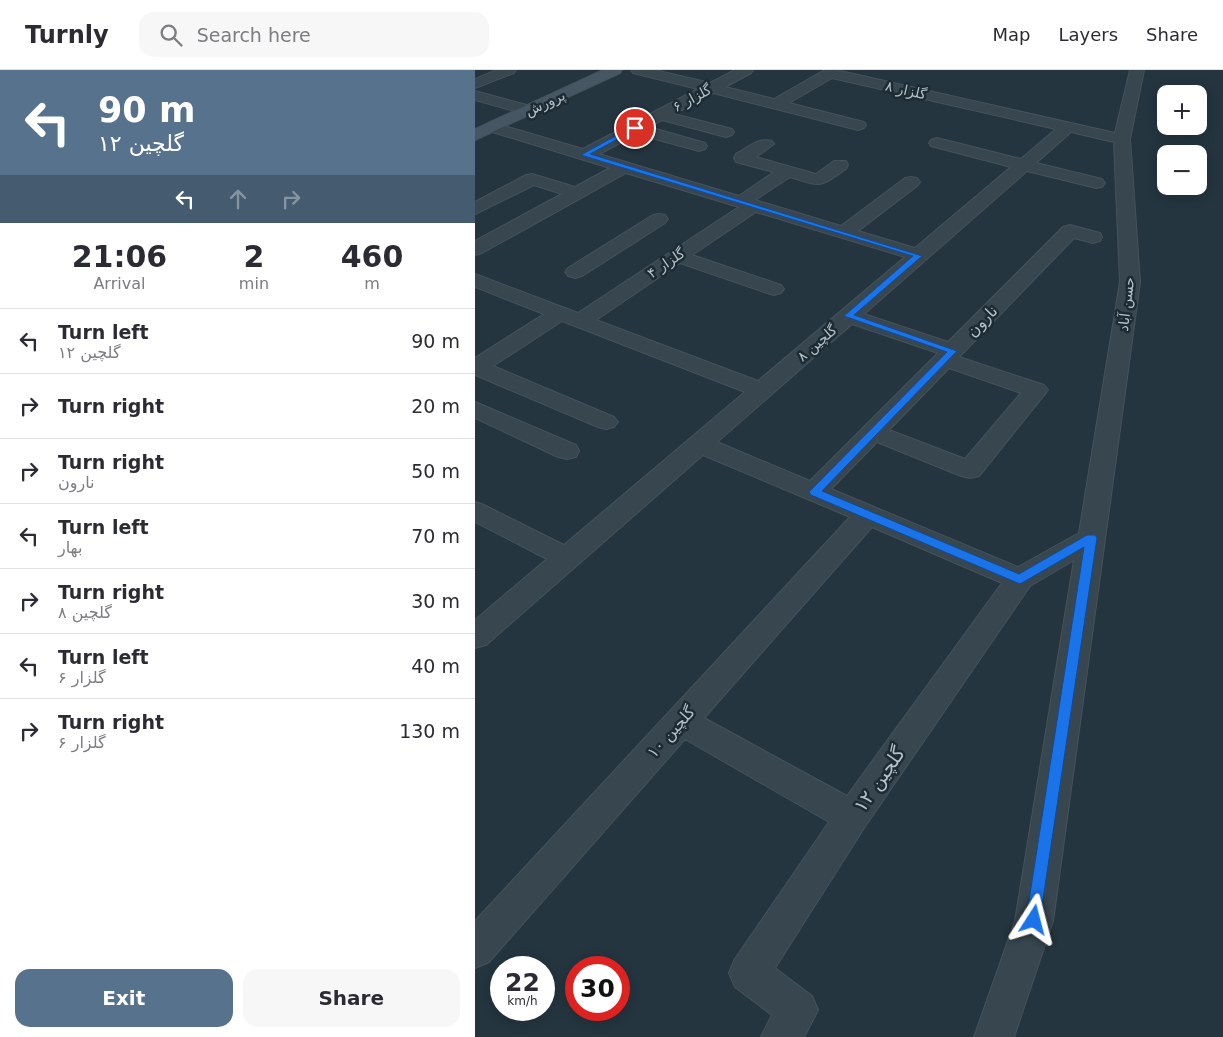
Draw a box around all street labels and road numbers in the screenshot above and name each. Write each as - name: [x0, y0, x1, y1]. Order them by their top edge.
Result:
- street label: گلزار ۸: [884, 78, 928, 104]
- street label: گلزار ۶: [670, 81, 715, 116]
- street label: پرورش: [522, 87, 568, 120]
- street label: گلزار ۴: [644, 245, 689, 282]
- street label: حسن آباد: [1115, 276, 1138, 332]
- street label: نارون: [962, 301, 1002, 341]
- street label: گلچین ۸: [794, 321, 841, 365]
- street label: گلچین ۱۰: [643, 702, 700, 762]
- street label: گلچین ۱۲: [849, 741, 911, 816]

